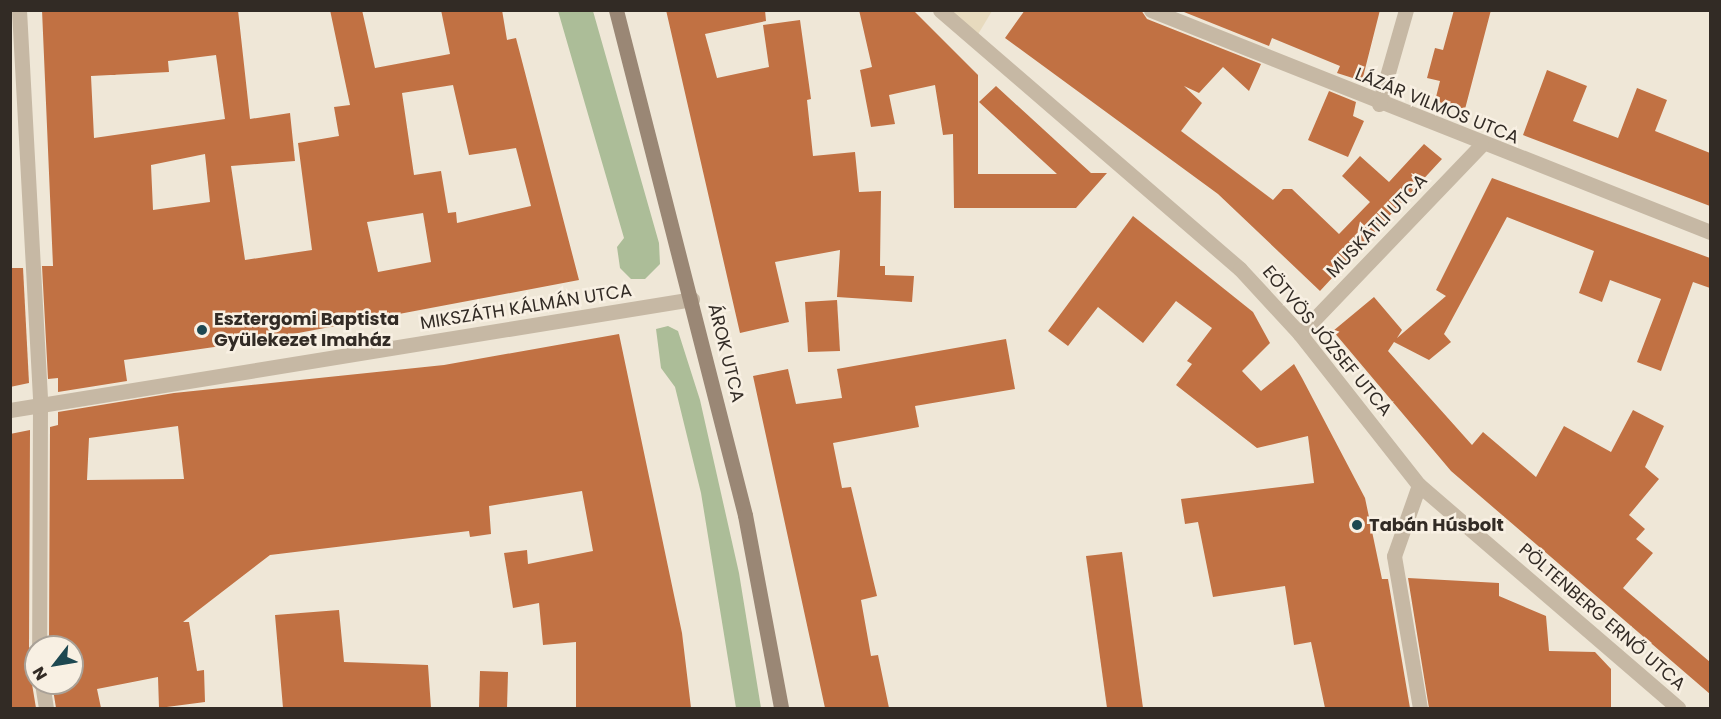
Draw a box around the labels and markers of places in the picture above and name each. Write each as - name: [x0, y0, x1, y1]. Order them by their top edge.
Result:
- place label: Esztergomi Baptista Gyülekezet Imaház: [214, 309, 399, 352]
- marker: Esztergomi Baptista Gyülekezet Imaház: [195, 323, 209, 337]
- place label: Tabán Húsbolt: [1369, 514, 1504, 536]
- marker: Tabán Húsbolt: [1350, 518, 1364, 532]

